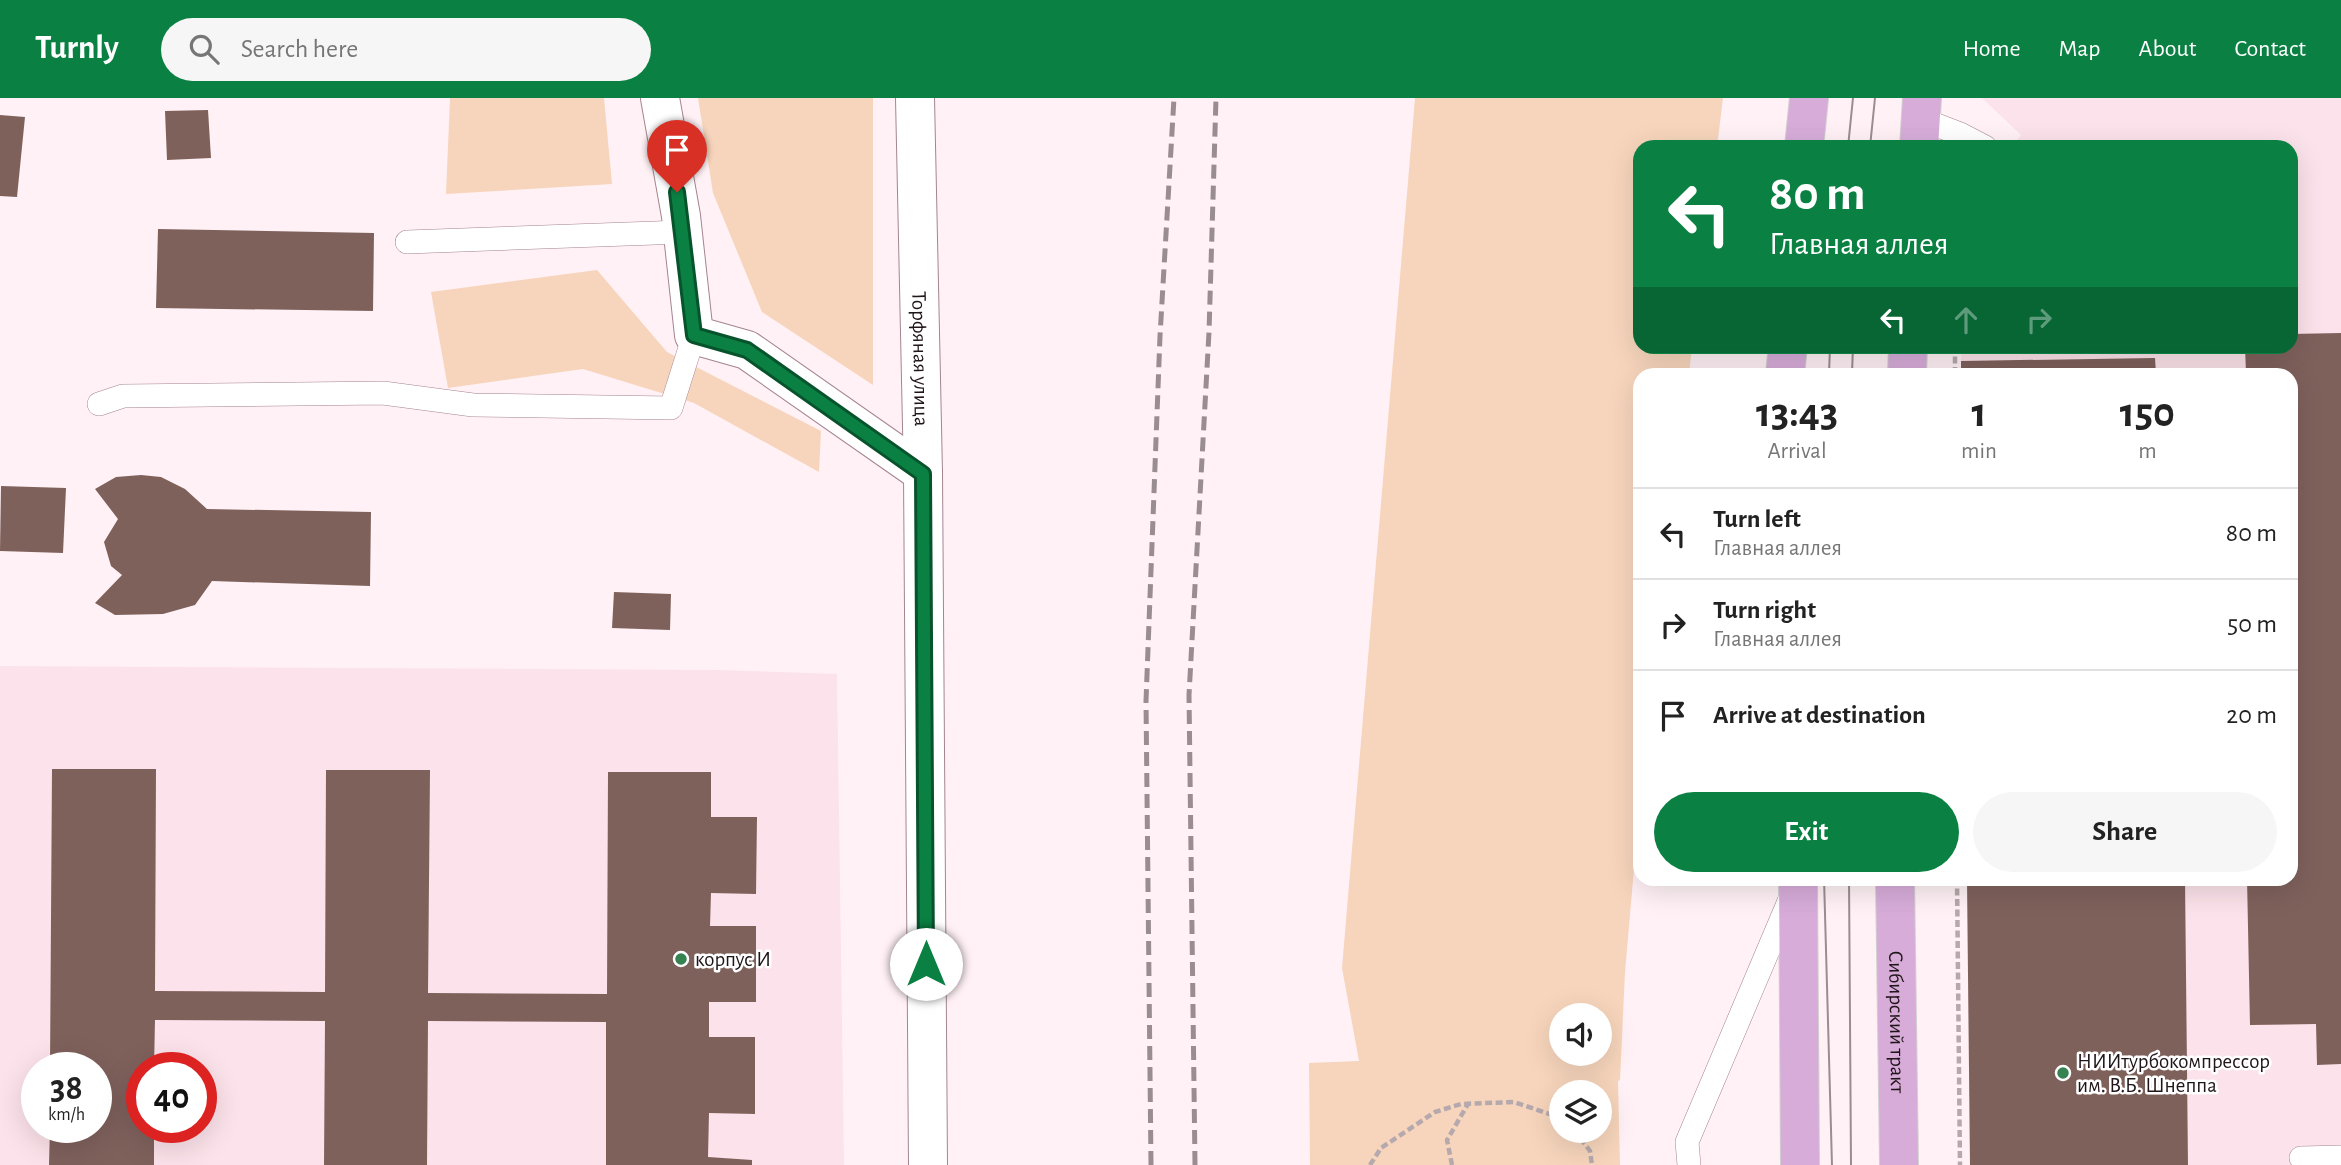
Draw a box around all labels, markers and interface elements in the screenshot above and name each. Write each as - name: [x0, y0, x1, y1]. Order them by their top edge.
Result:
- search box: [161, 18, 651, 81]
- icon: search: [185, 30, 223, 68]
- text: Turnly: [35, 32, 119, 65]
- text: Search here: [241, 36, 358, 62]
- text: Home: [1963, 37, 2021, 61]
- text: Map: [2059, 37, 2101, 61]
- text: About: [2139, 37, 2196, 61]
- text: Contact: [2234, 37, 2306, 61]
- pin: [647, 120, 707, 192]
- icon: arrive: [658, 131, 696, 169]
- icon: left: [1654, 168, 1745, 259]
- text: 80 m: [1769, 170, 1866, 219]
- text: Главная аллея: [1769, 228, 1949, 260]
- street label: Торфяная улица: [909, 291, 933, 427]
- icon: left: [1874, 301, 1912, 339]
- icon: ahead: [1947, 301, 1985, 339]
- icon: right: [2020, 301, 2058, 339]
- text: 13:43: [1756, 392, 1838, 434]
- text: 1: [1971, 392, 1987, 434]
- text: 150: [2120, 392, 2175, 434]
- text: Arrival: [1767, 440, 1827, 463]
- text: min: [1961, 440, 1997, 463]
- text: m: [2138, 440, 2157, 463]
- text: Turn left: [1713, 506, 1801, 532]
- icon: left: [1654, 515, 1692, 553]
- text: 80 m: [2226, 520, 2277, 546]
- text: Главная аллея: [1713, 537, 1842, 560]
- text: Turn right: [1713, 597, 1816, 623]
- icon: right: [1654, 606, 1692, 644]
- text: 50 m: [2227, 611, 2277, 637]
- text: Главная аллея: [1713, 628, 1842, 651]
- icon: arrive: [1654, 697, 1692, 735]
- text: Arrive at destination: [1713, 702, 1926, 728]
- text: 20 m: [2226, 702, 2277, 728]
- button: Exit: [1654, 792, 1959, 872]
- button: Share: [1973, 792, 2277, 872]
- position arrow: [889, 927, 963, 1001]
- place label: корпус И: [695, 949, 771, 970]
- marker: корпус И: [673, 951, 689, 967]
- street label: Сибирский тракт: [1886, 951, 1909, 1094]
- map controls: [1549, 1003, 1612, 1143]
- button: sound: [1549, 1003, 1612, 1066]
- place label: НИИтурбокомпрессор им. В.Б. Шнеппа: [2077, 1051, 2270, 1096]
- speed limit sign: 40: [126, 1052, 217, 1143]
- marker: НИИтурбокомпрессор им. В.Б. Шнеппа: [2055, 1065, 2071, 1081]
- text: 38: [50, 1071, 83, 1106]
- button: layers: [1549, 1080, 1612, 1143]
- text: km/h: [48, 1106, 85, 1124]

